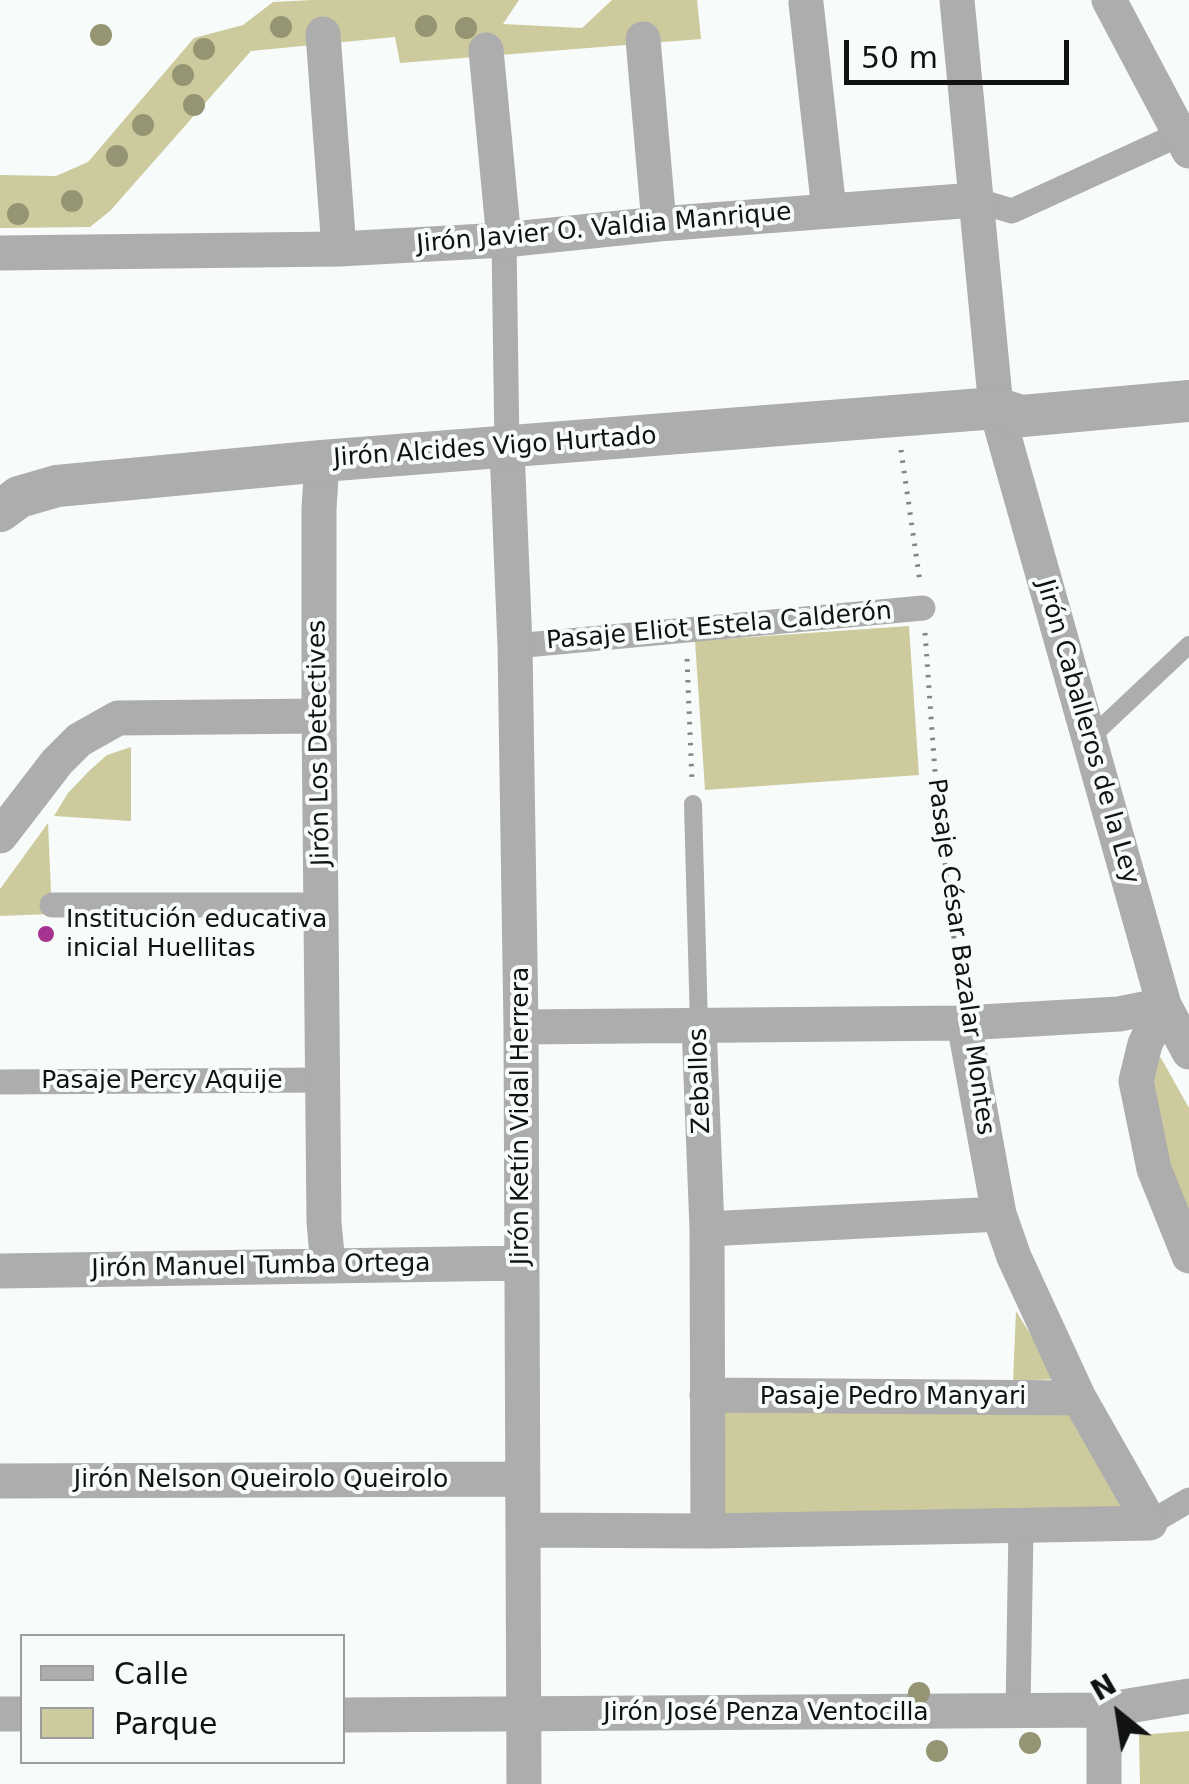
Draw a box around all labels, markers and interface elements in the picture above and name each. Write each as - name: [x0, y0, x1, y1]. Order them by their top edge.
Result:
- scale bar: [849, 20, 1074, 82]
- text: 50 m: [861, 40, 938, 75]
- street label: Jirón Javier O. Valdia Manrique: [415, 198, 793, 260]
- street label: Jirón Alcides Vigo Hurtado: [332, 422, 658, 474]
- street label: Jirón Caballeros de la Ley: [1029, 576, 1145, 888]
- street label: Pasaje Eliot Estela Calderón: [545, 597, 893, 657]
- street label: Jirón Los Detectives: [303, 620, 337, 866]
- street label: Pasaje César Bazalar Montes: [920, 777, 1000, 1137]
- place label: Institución educativa inicial Huellitas: [66, 905, 327, 964]
- marker: Institución educativa inicial Huellitas: [35, 923, 57, 945]
- street label: Jirón Ketín Vidal Herrera: [506, 967, 536, 1265]
- street label: Zeballos: [684, 1028, 718, 1134]
- street label: Pasaje Percy Aquije: [41, 1066, 283, 1096]
- street label: Jirón Manuel Tumba Ortega: [91, 1249, 431, 1285]
- street label: Pasaje Pedro Manyari: [760, 1382, 1026, 1412]
- street label: Jirón Nelson Queirolo Queirolo: [74, 1465, 448, 1495]
- legend: [20, 1634, 345, 1764]
- text: Calle: [114, 1656, 188, 1691]
- north arrow: [1069, 1664, 1169, 1764]
- text: N: [1085, 1667, 1122, 1708]
- street label: Jirón José Penza Ventocilla: [603, 1698, 929, 1728]
- text: Parque: [114, 1706, 217, 1741]

